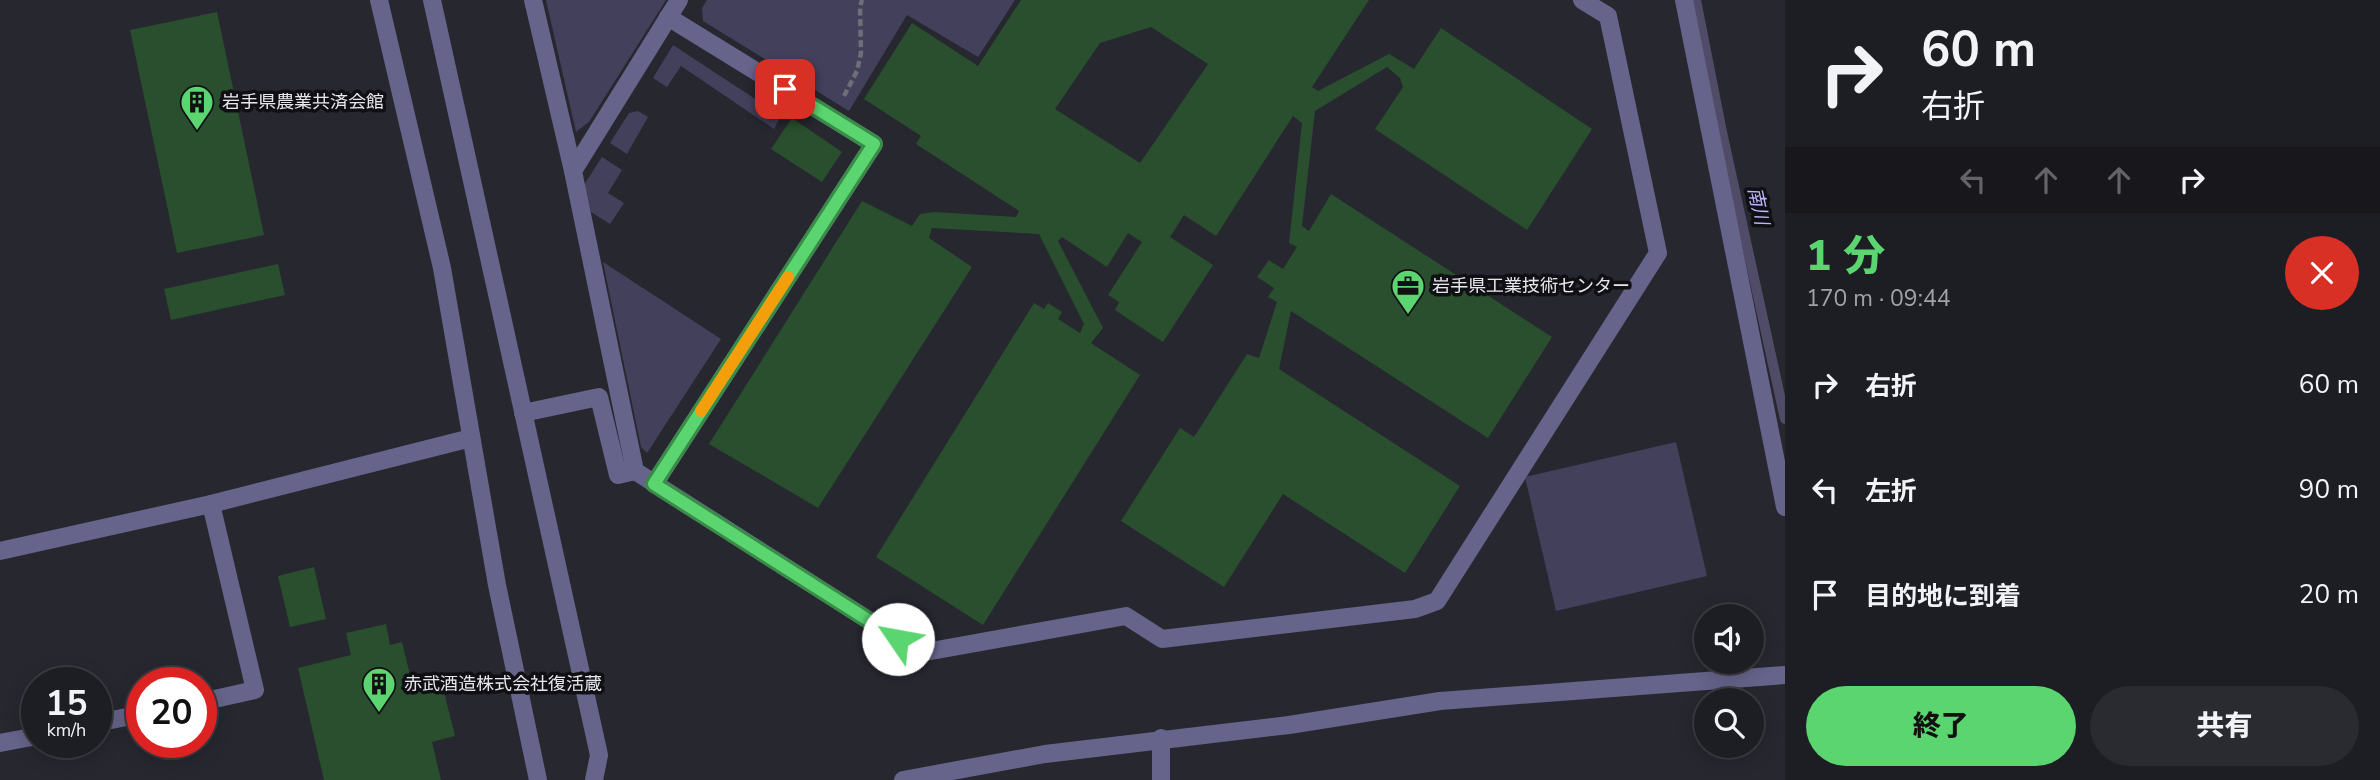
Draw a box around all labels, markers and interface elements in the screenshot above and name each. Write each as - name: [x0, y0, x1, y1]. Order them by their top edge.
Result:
- text: 60 m: [1921, 16, 2036, 83]
- icon: right: [1806, 28, 1897, 119]
- pin: [755, 59, 815, 119]
- icon: arrive: [766, 70, 804, 108]
- building icon: 岩手県農業共済会館: [178, 83, 216, 132]
- text: 右折: [1921, 85, 1985, 128]
- place label: 岩手県農業共済会館: [222, 90, 384, 114]
- icon: left: [1954, 161, 1992, 199]
- icon: ahead: [2027, 161, 2065, 199]
- icon: ahead: [2100, 161, 2138, 199]
- icon: right: [2173, 161, 2211, 199]
- water label: 南川: [1741, 185, 1775, 229]
- text: 1 分: [1806, 228, 1885, 285]
- button: close: [2285, 236, 2359, 310]
- office icon: 岩手県工業技術センター: [1389, 267, 1427, 316]
- place label: 岩手県工業技術センター: [1432, 274, 1630, 298]
- text: 170 m · 09:44: [1806, 283, 1951, 314]
- icon: right: [1806, 366, 1844, 404]
- text: 60 m: [2299, 367, 2359, 402]
- text: 右折: [1865, 369, 1917, 404]
- icon: left: [1806, 471, 1844, 509]
- text: 90 m: [2299, 472, 2359, 507]
- text: 左折: [1865, 474, 1917, 509]
- icon: arrive: [1806, 576, 1844, 614]
- text: 20 m: [2299, 577, 2359, 612]
- text: 目的地に到着: [1865, 579, 2021, 614]
- position arrow: [861, 602, 935, 676]
- map controls: [1694, 604, 1764, 758]
- button: sound: [1694, 604, 1764, 674]
- building icon: 赤武酒造株式会社復活蔵: [360, 665, 398, 714]
- speed limit sign: 20: [126, 667, 217, 758]
- place label: 赤武酒造株式会社復活蔵: [404, 672, 602, 696]
- text: 15: [45, 680, 88, 727]
- button: 終了: [1806, 686, 2076, 766]
- button: 共有: [2090, 686, 2359, 766]
- button: search: [1694, 688, 1764, 758]
- text: km/h: [47, 718, 86, 742]

